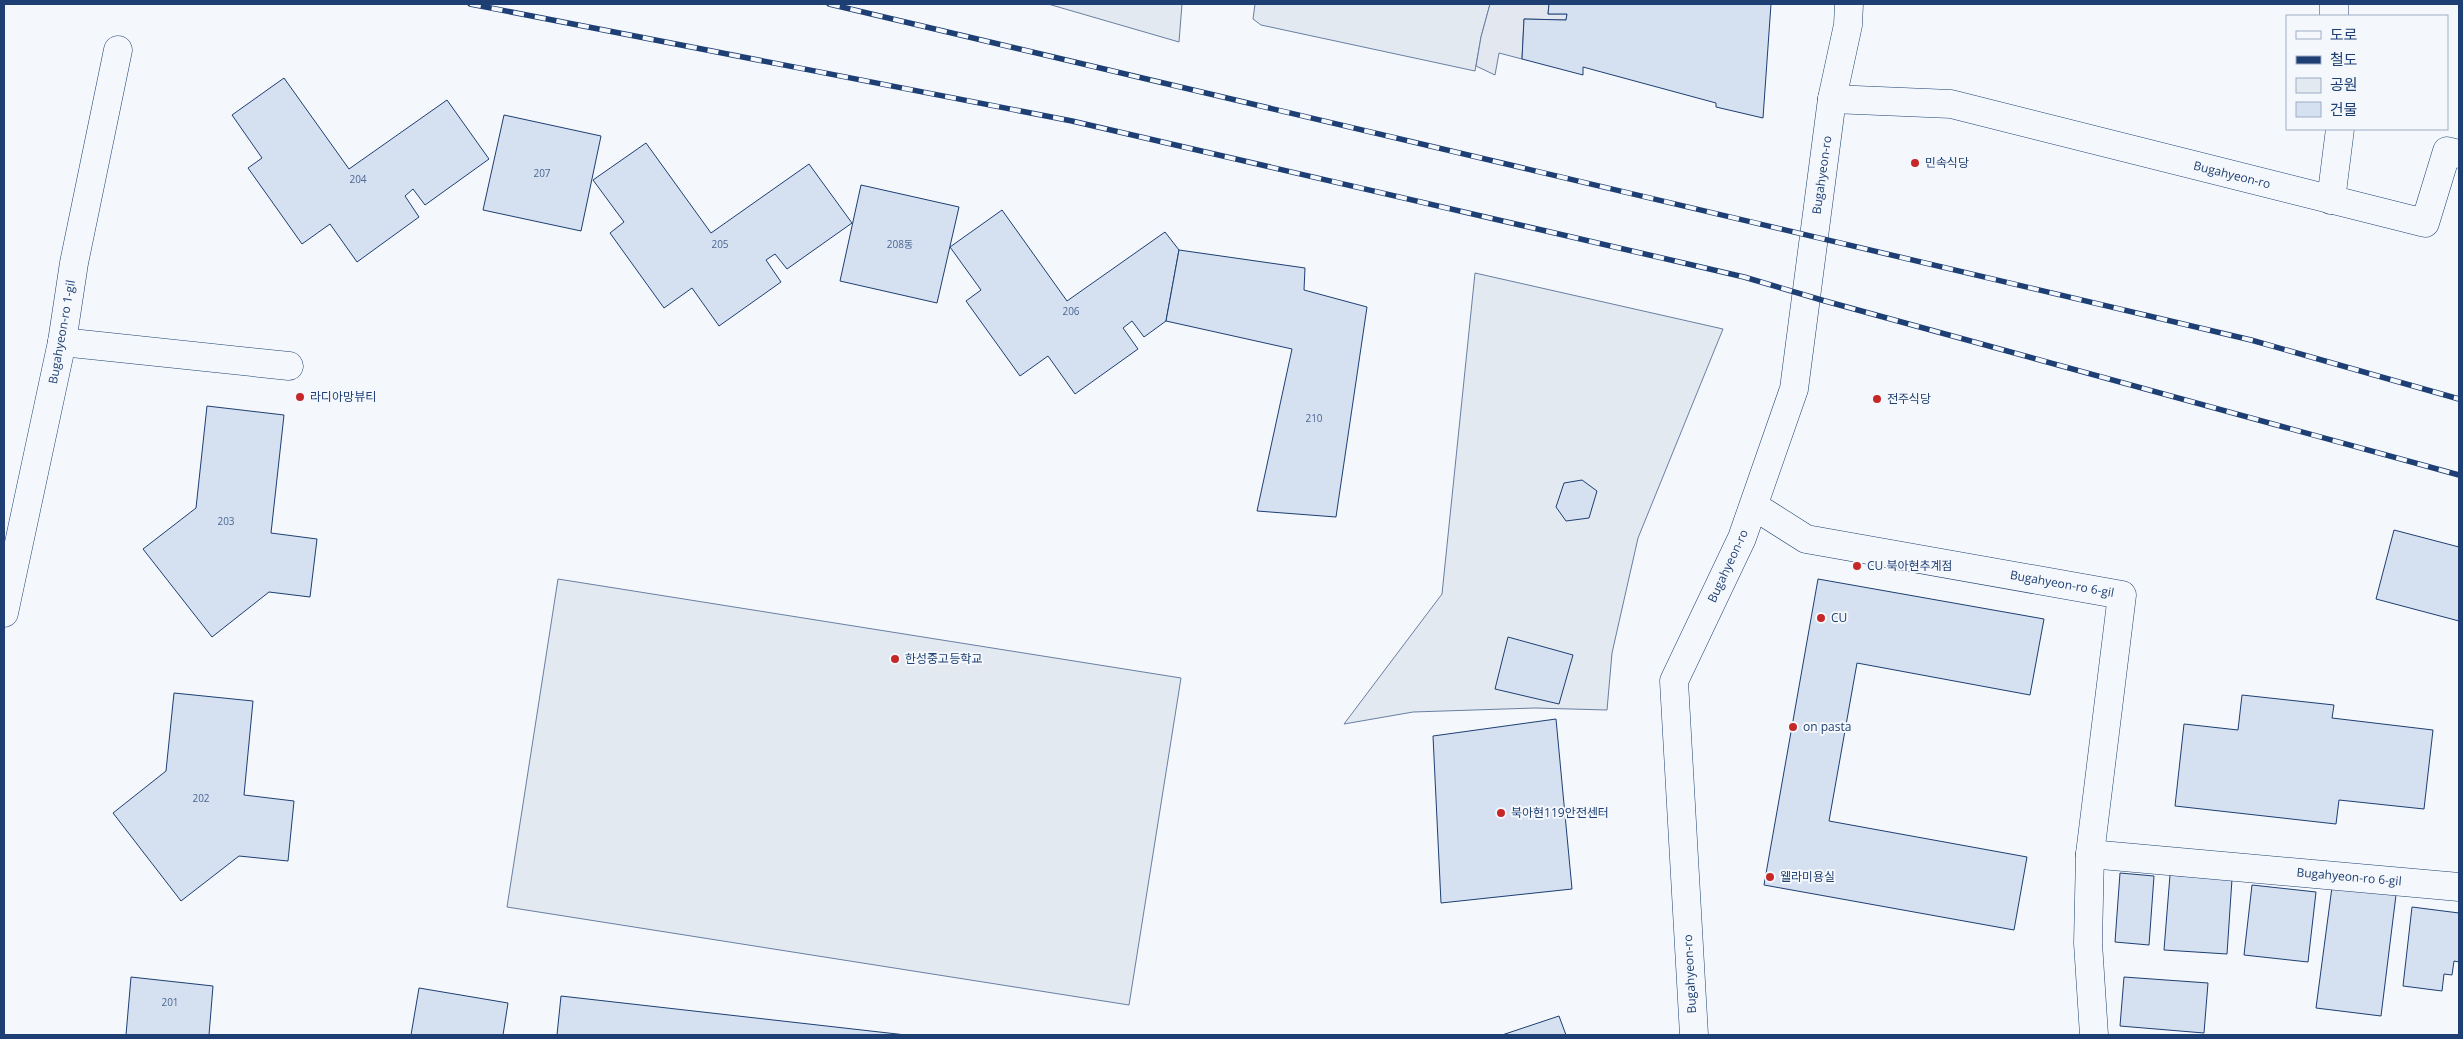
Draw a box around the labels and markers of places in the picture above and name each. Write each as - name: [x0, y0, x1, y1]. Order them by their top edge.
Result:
- place label: 민속식당: [1925, 154, 1969, 171]
- marker: 민속식당: [1909, 157, 1921, 169]
- place label: 라디아망뷰티: [310, 388, 376, 405]
- place label: 전주식당: [1887, 390, 1931, 407]
- marker: 라디아망뷰티: [294, 391, 306, 403]
- marker: 전주식당: [1871, 393, 1883, 405]
- place label: CU 북아현추계점: [1867, 557, 1953, 574]
- marker: CU 북아현추계점: [1851, 560, 1863, 572]
- place label: CU: [1831, 609, 1847, 626]
- marker: CU: [1815, 612, 1827, 624]
- place label: 한성중고등학교: [905, 650, 982, 667]
- marker: 한성중고등학교: [889, 653, 901, 665]
- place label: on pasta: [1803, 718, 1851, 735]
- marker: on pasta: [1787, 721, 1799, 733]
- place label: 북아현119안전센터: [1511, 804, 1609, 821]
- marker: 북아현119안전센터: [1495, 807, 1507, 819]
- place label: 웰라미용실: [1780, 868, 1835, 885]
- marker: 웰라미용실: [1764, 871, 1776, 883]

